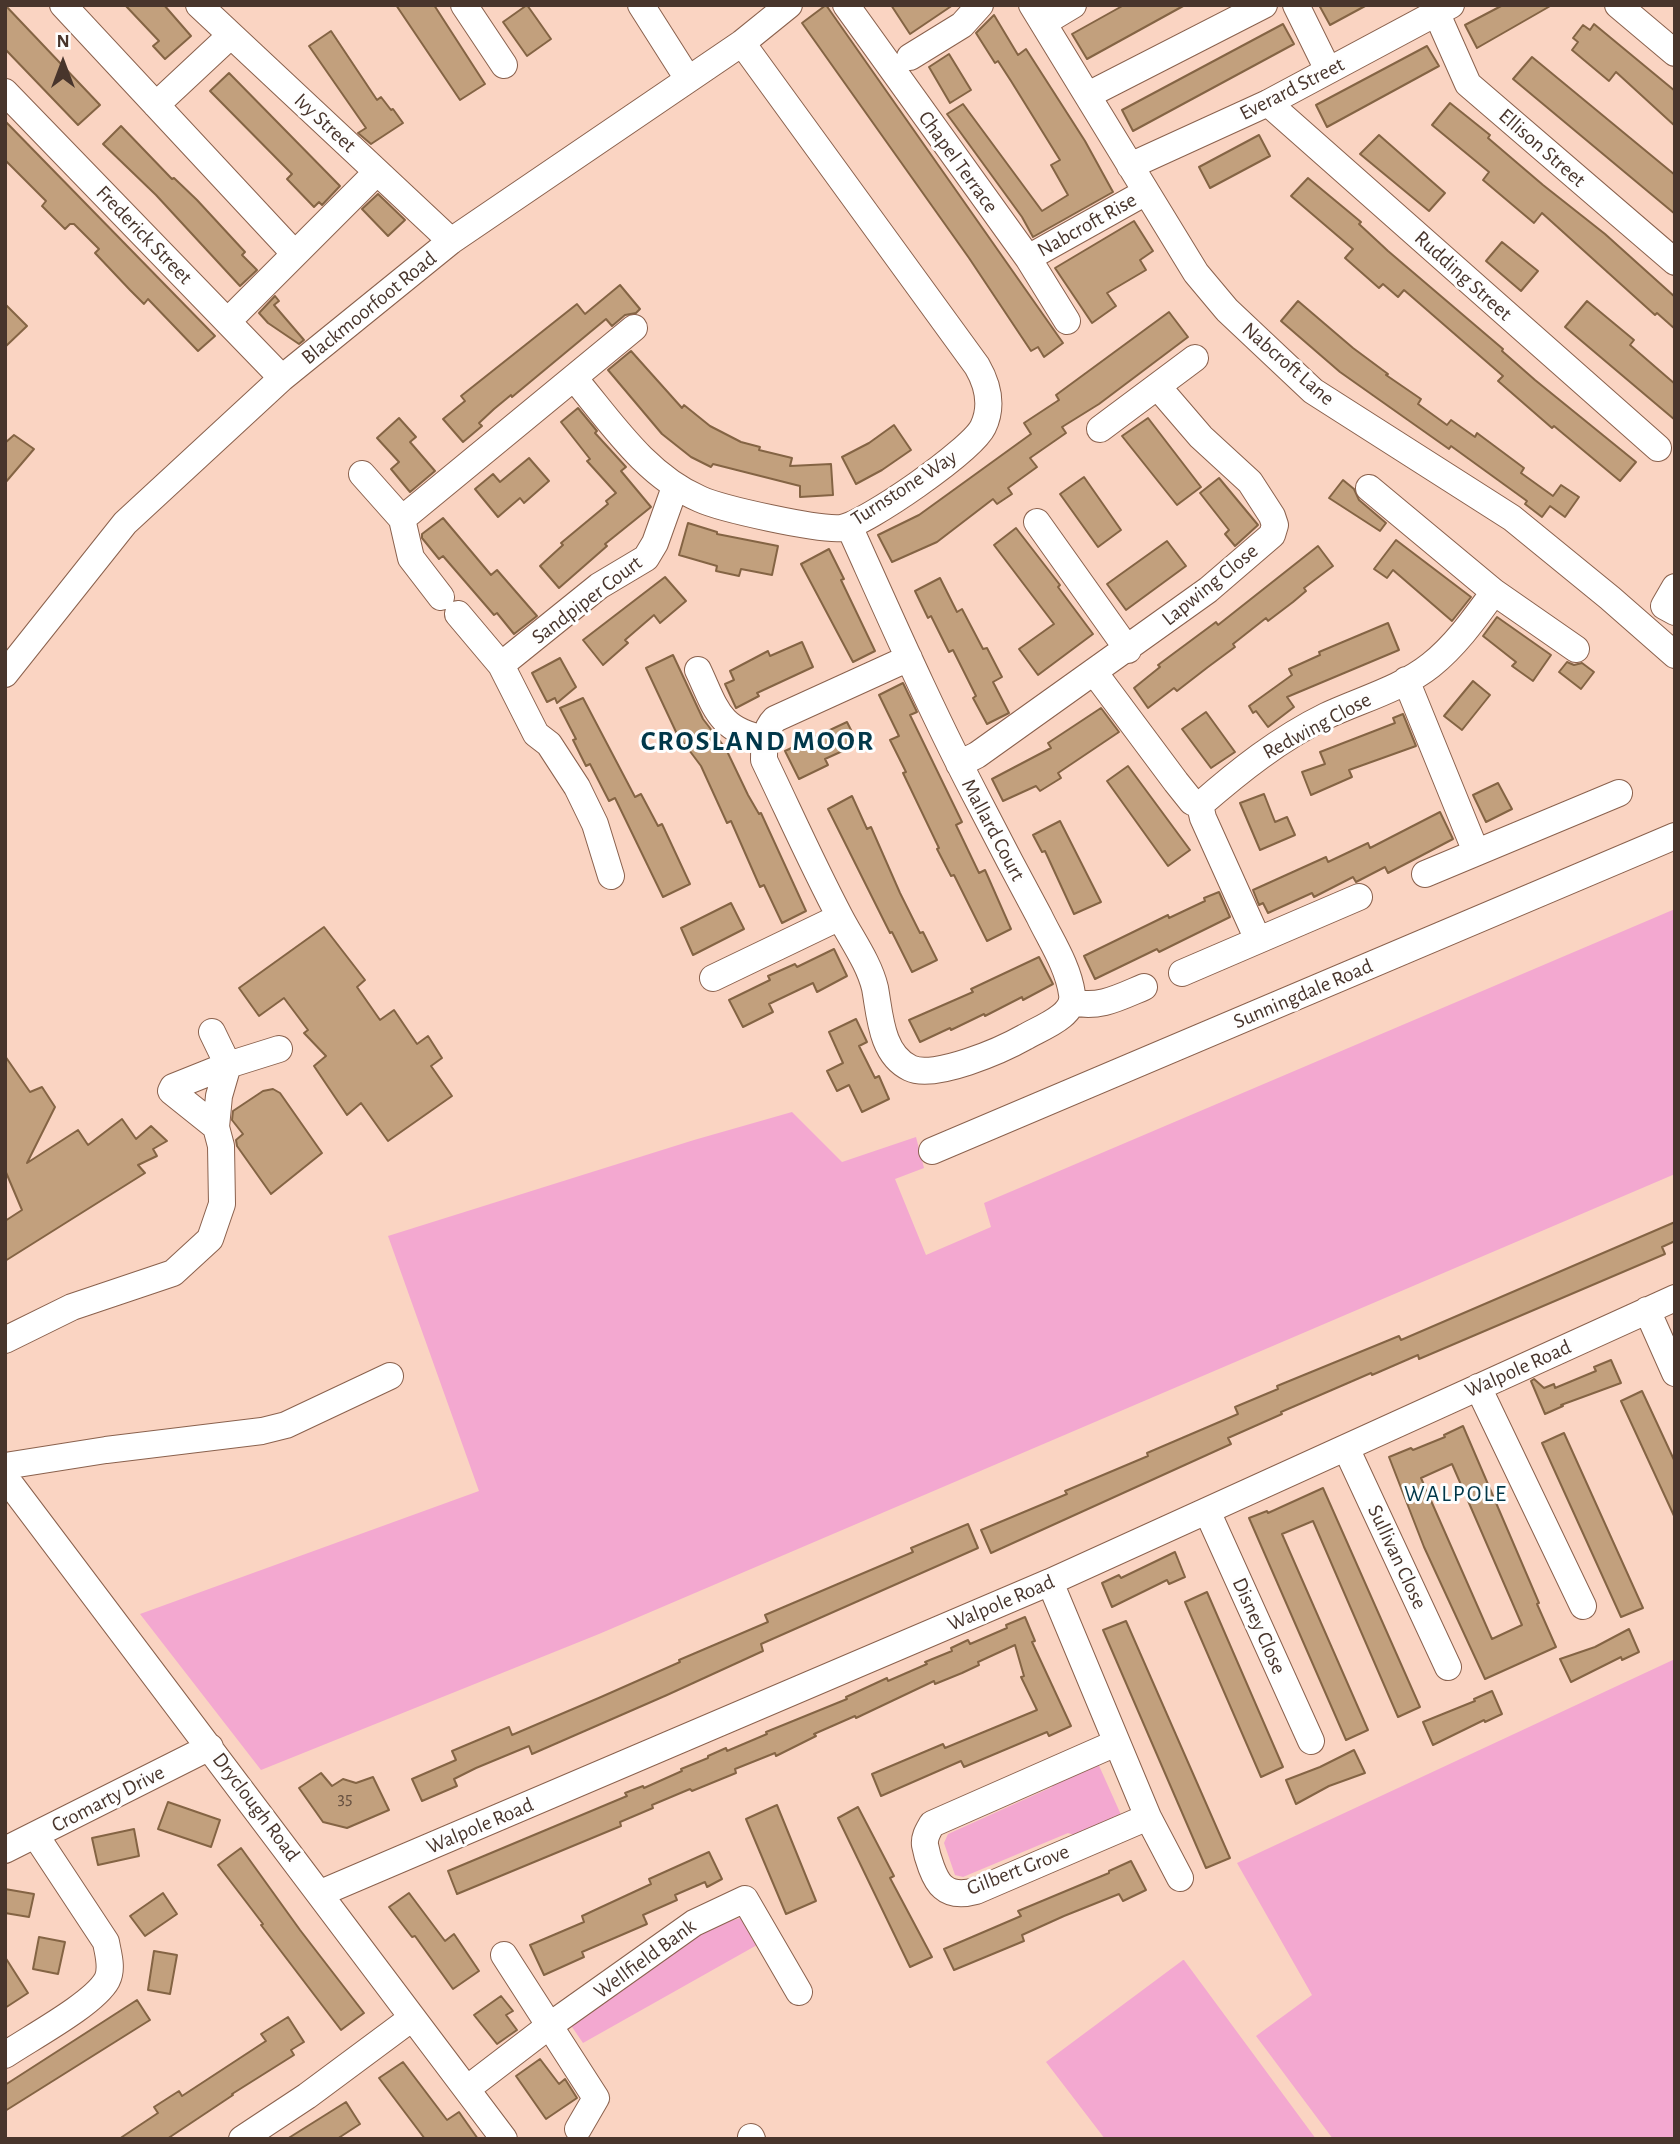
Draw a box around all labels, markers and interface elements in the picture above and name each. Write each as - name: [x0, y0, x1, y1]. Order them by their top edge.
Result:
- north arrow: [28, 28, 98, 98]
- text: N: [56, 32, 70, 51]
- street label: Everard Street: [1235, 52, 1349, 126]
- street label: Ivy Street: [289, 88, 361, 158]
- street label: Ellison Street: [1493, 103, 1591, 193]
- street label: Chapel Terrace: [913, 106, 1003, 218]
- street label: Frederick Street: [91, 180, 197, 290]
- street label: Nabcroft Rise: [1033, 187, 1141, 263]
- street label: Rudding Street: [1409, 226, 1517, 326]
- street label: Blackmoorfoot Road: [296, 246, 442, 370]
- street label: Nabcroft Lane: [1237, 317, 1339, 411]
- street label: Turnstone Way: [846, 444, 962, 532]
- street label: Lapwing Close: [1157, 539, 1263, 631]
- street label: Sandpiper Court: [527, 550, 647, 650]
- street label: Redwing Close: [1259, 687, 1375, 765]
- district label: CROSLAND MOOR: [642, 725, 874, 759]
- street label: Mallard Court: [956, 775, 1030, 885]
- street label: Sunningdale Road: [1230, 953, 1376, 1035]
- street label: Walpole Road: [1461, 1334, 1575, 1404]
- district label: WALPOLE: [1405, 1480, 1507, 1508]
- street label: Sullivan Close: [1362, 1501, 1432, 1613]
- street label: Walpole Road: [944, 1569, 1058, 1637]
- street label: Disney Close: [1226, 1574, 1292, 1678]
- street label: Dryclough Road: [207, 1748, 305, 1866]
- street label: Cromarty Drive: [47, 1760, 169, 1838]
- house number: 35: [338, 1788, 352, 1810]
- street label: Walpole Road: [423, 1792, 537, 1860]
- street label: Gilbert Grove: [963, 1839, 1073, 1901]
- street label: Wellfield Bank: [589, 1914, 701, 2004]

